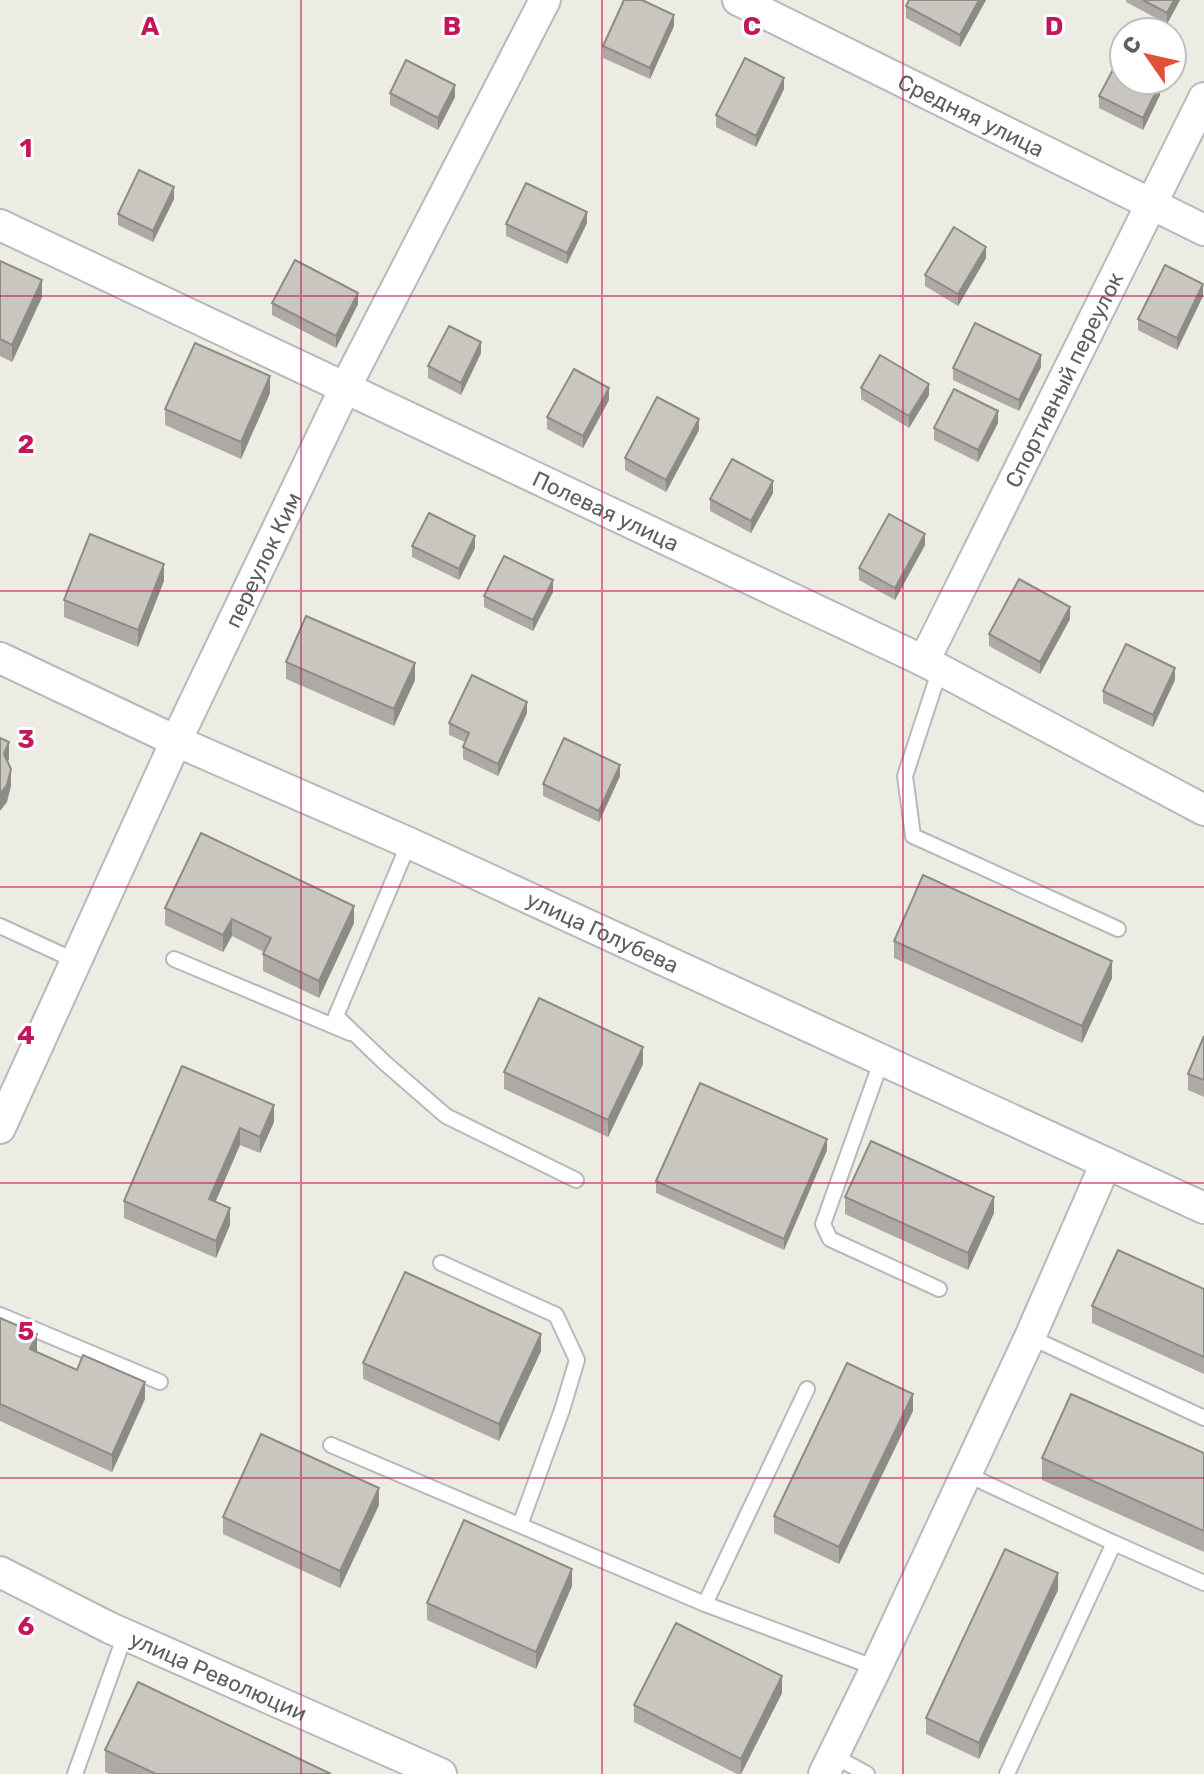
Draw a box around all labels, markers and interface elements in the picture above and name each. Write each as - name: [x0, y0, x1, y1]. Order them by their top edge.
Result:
- text: A: [141, 11, 160, 42]
- text: B: [443, 11, 461, 42]
- text: C: [743, 11, 761, 42]
- text: D: [1045, 11, 1063, 42]
- north arrow: [1108, 16, 1188, 96]
- text: С: [1116, 31, 1147, 59]
- street label: Средняя улица: [893, 68, 1048, 163]
- text: 1: [20, 133, 32, 164]
- street label: Спортивный переулок: [999, 268, 1129, 492]
- text: 2: [18, 429, 34, 460]
- street label: Полевая улица: [528, 465, 683, 557]
- street label: переулок Ким: [219, 488, 307, 632]
- text: 3: [17, 724, 35, 755]
- street label: улица Голубева: [522, 886, 683, 979]
- text: 4: [17, 1020, 35, 1051]
- text: 5: [18, 1316, 34, 1347]
- text: 6: [18, 1611, 35, 1642]
- street label: улица Революции: [126, 1625, 311, 1727]

